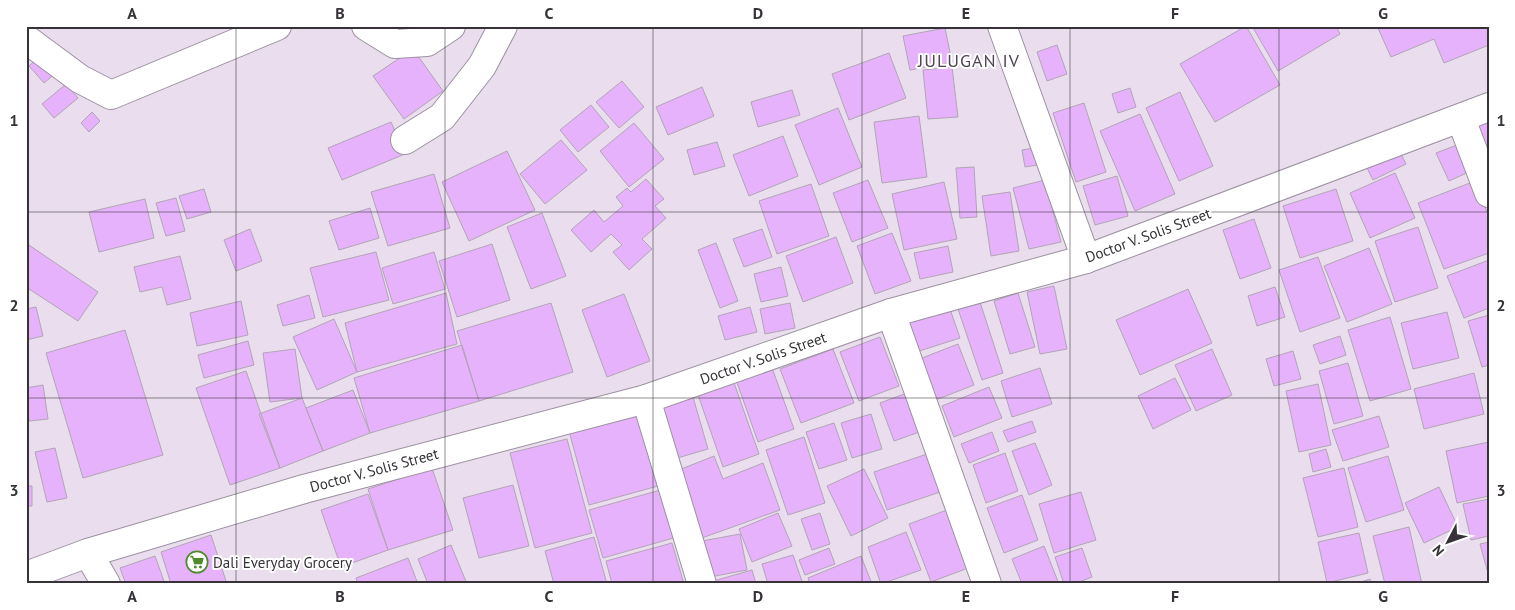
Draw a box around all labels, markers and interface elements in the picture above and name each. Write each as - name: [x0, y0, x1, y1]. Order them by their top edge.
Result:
- text: A: [127, 3, 137, 23]
- text: B: [335, 3, 345, 23]
- text: C: [545, 3, 554, 23]
- text: D: [753, 3, 763, 23]
- text: E: [962, 3, 970, 23]
- text: F: [1171, 3, 1179, 23]
- text: G: [1378, 3, 1388, 23]
- district label: JULUGAN IV: [917, 49, 1020, 72]
- text: 1: [9, 110, 19, 130]
- text: 1: [1496, 110, 1506, 130]
- street label: Doctor V. Solis Street: [1083, 203, 1213, 267]
- text: 2: [9, 295, 19, 315]
- text: 2: [1496, 295, 1506, 315]
- street label: Doctor V. Solis Street: [697, 327, 829, 389]
- street label: Doctor V. Solis Street: [308, 444, 440, 496]
- text: 3: [9, 480, 19, 500]
- text: 3: [1496, 480, 1506, 500]
- north arrow: [1422, 518, 1472, 568]
- text: N: [1428, 541, 1448, 560]
- supermarket icon: Dali Everyday Grocery: [185, 550, 209, 574]
- place label: Dali Everyday Grocery: [213, 553, 352, 572]
- text: A: [127, 586, 137, 606]
- text: B: [335, 586, 345, 606]
- text: C: [545, 586, 554, 606]
- text: D: [753, 586, 763, 606]
- text: E: [962, 586, 970, 606]
- text: F: [1171, 586, 1179, 606]
- text: G: [1378, 586, 1388, 606]

